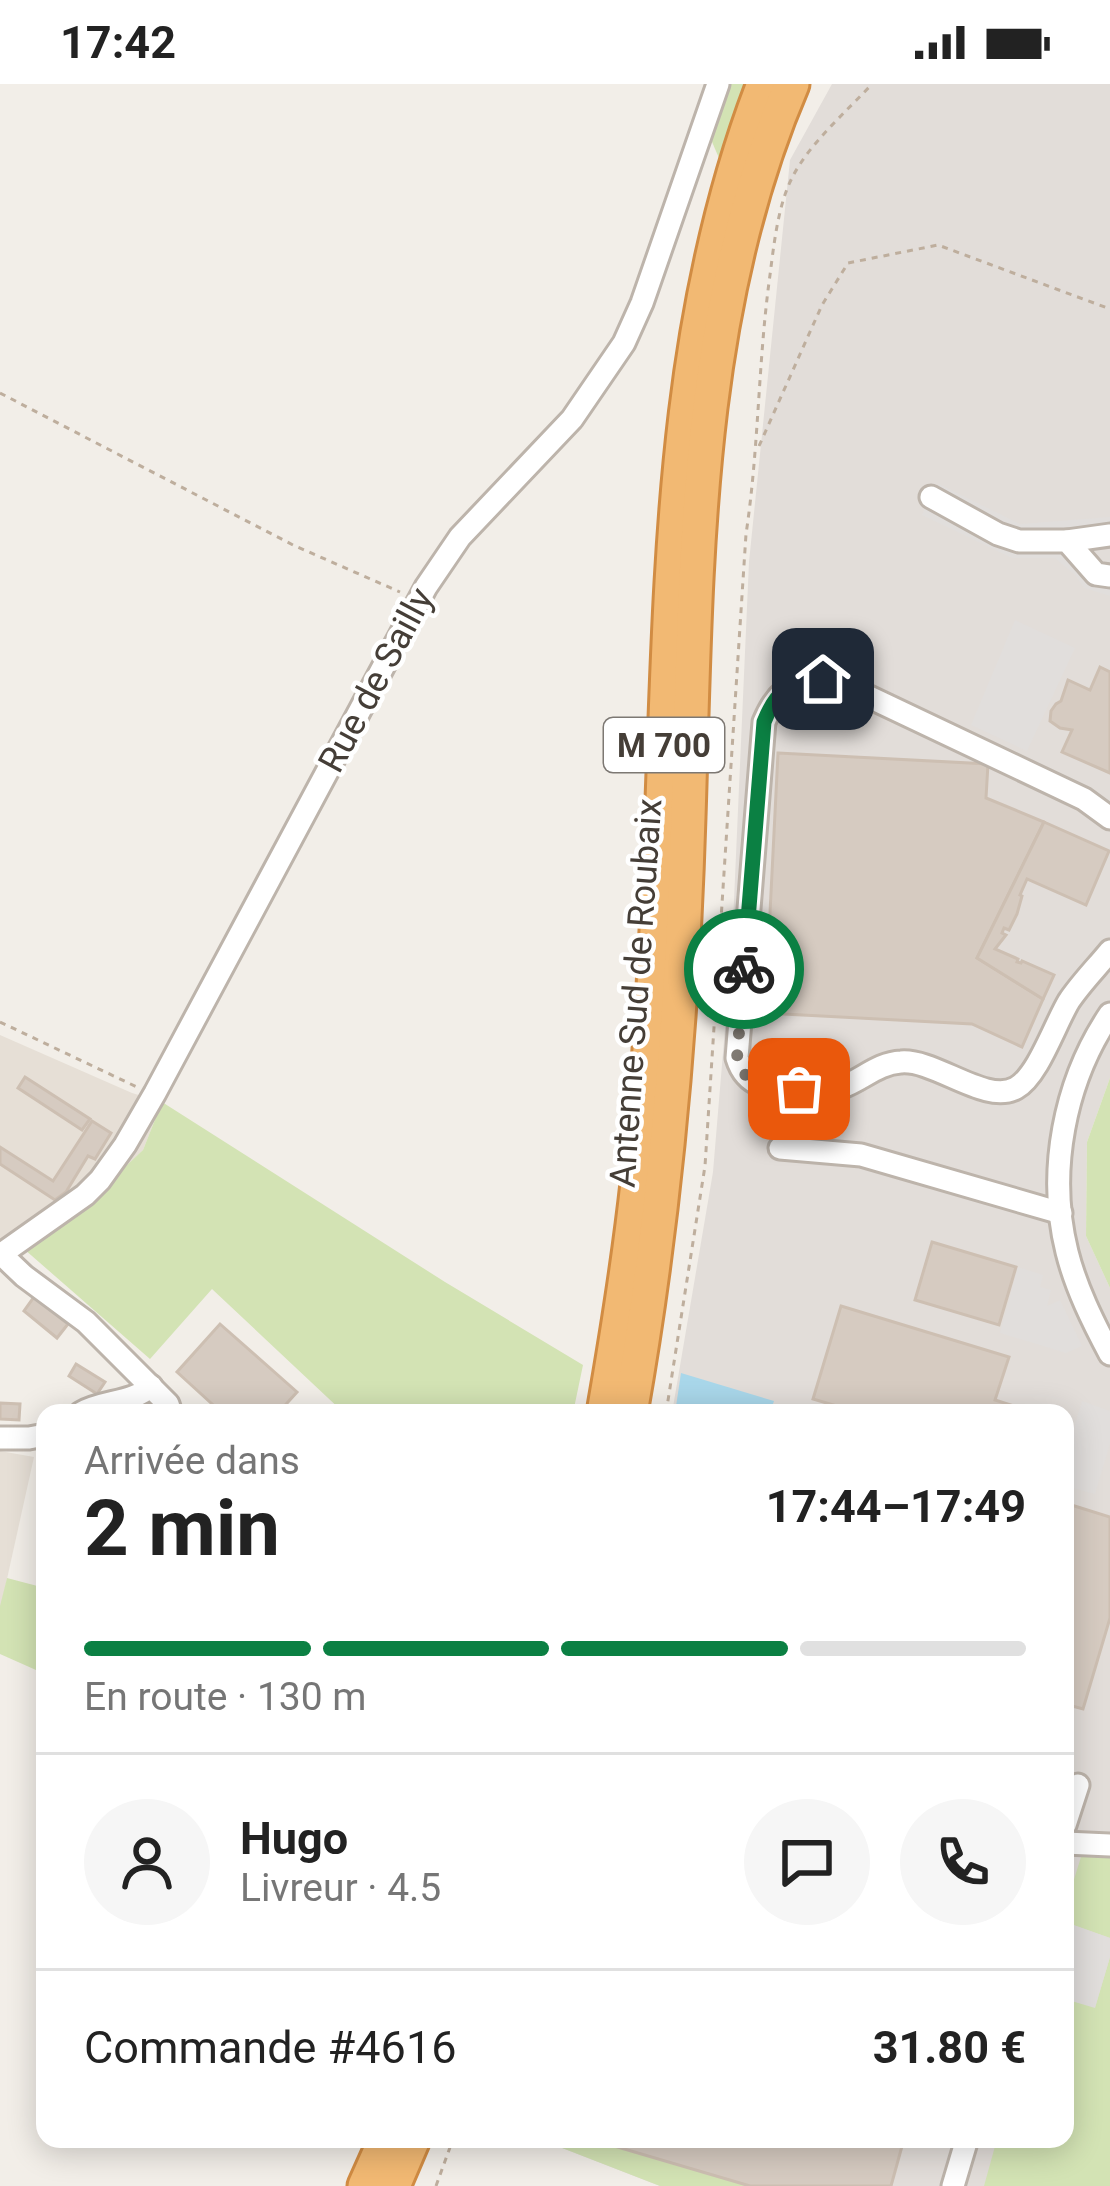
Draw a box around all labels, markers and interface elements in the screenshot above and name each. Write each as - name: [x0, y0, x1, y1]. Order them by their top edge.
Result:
- text: 17:42: [60, 16, 176, 69]
- street label: Rue de Sailly: [310, 581, 442, 779]
- pin: [772, 628, 874, 730]
- icon: home: [790, 646, 856, 712]
- road number: M 700: [604, 718, 724, 772]
- street label: Antenne Sud de Roubaix: [601, 797, 671, 1189]
- courier: [684, 909, 804, 1029]
- icon: bike: [711, 936, 777, 1002]
- pin: [748, 1038, 850, 1140]
- icon: bag: [766, 1056, 832, 1122]
- text: Arrivée dans: [84, 1438, 300, 1484]
- text: 17:44–17:49: [766, 1480, 1026, 1533]
- text: 2 min: [84, 1483, 280, 1574]
- text: En route · 130 m: [84, 1674, 367, 1720]
- button: person: [84, 1799, 210, 1925]
- button: chat: [744, 1799, 870, 1925]
- button: phone: [900, 1799, 1026, 1925]
- text: Hugo: [240, 1812, 348, 1865]
- text: Livreur · 4.5: [240, 1865, 441, 1911]
- text: Commande #4616: [84, 2021, 456, 2074]
- text: 31.80 €: [873, 2021, 1026, 2074]

